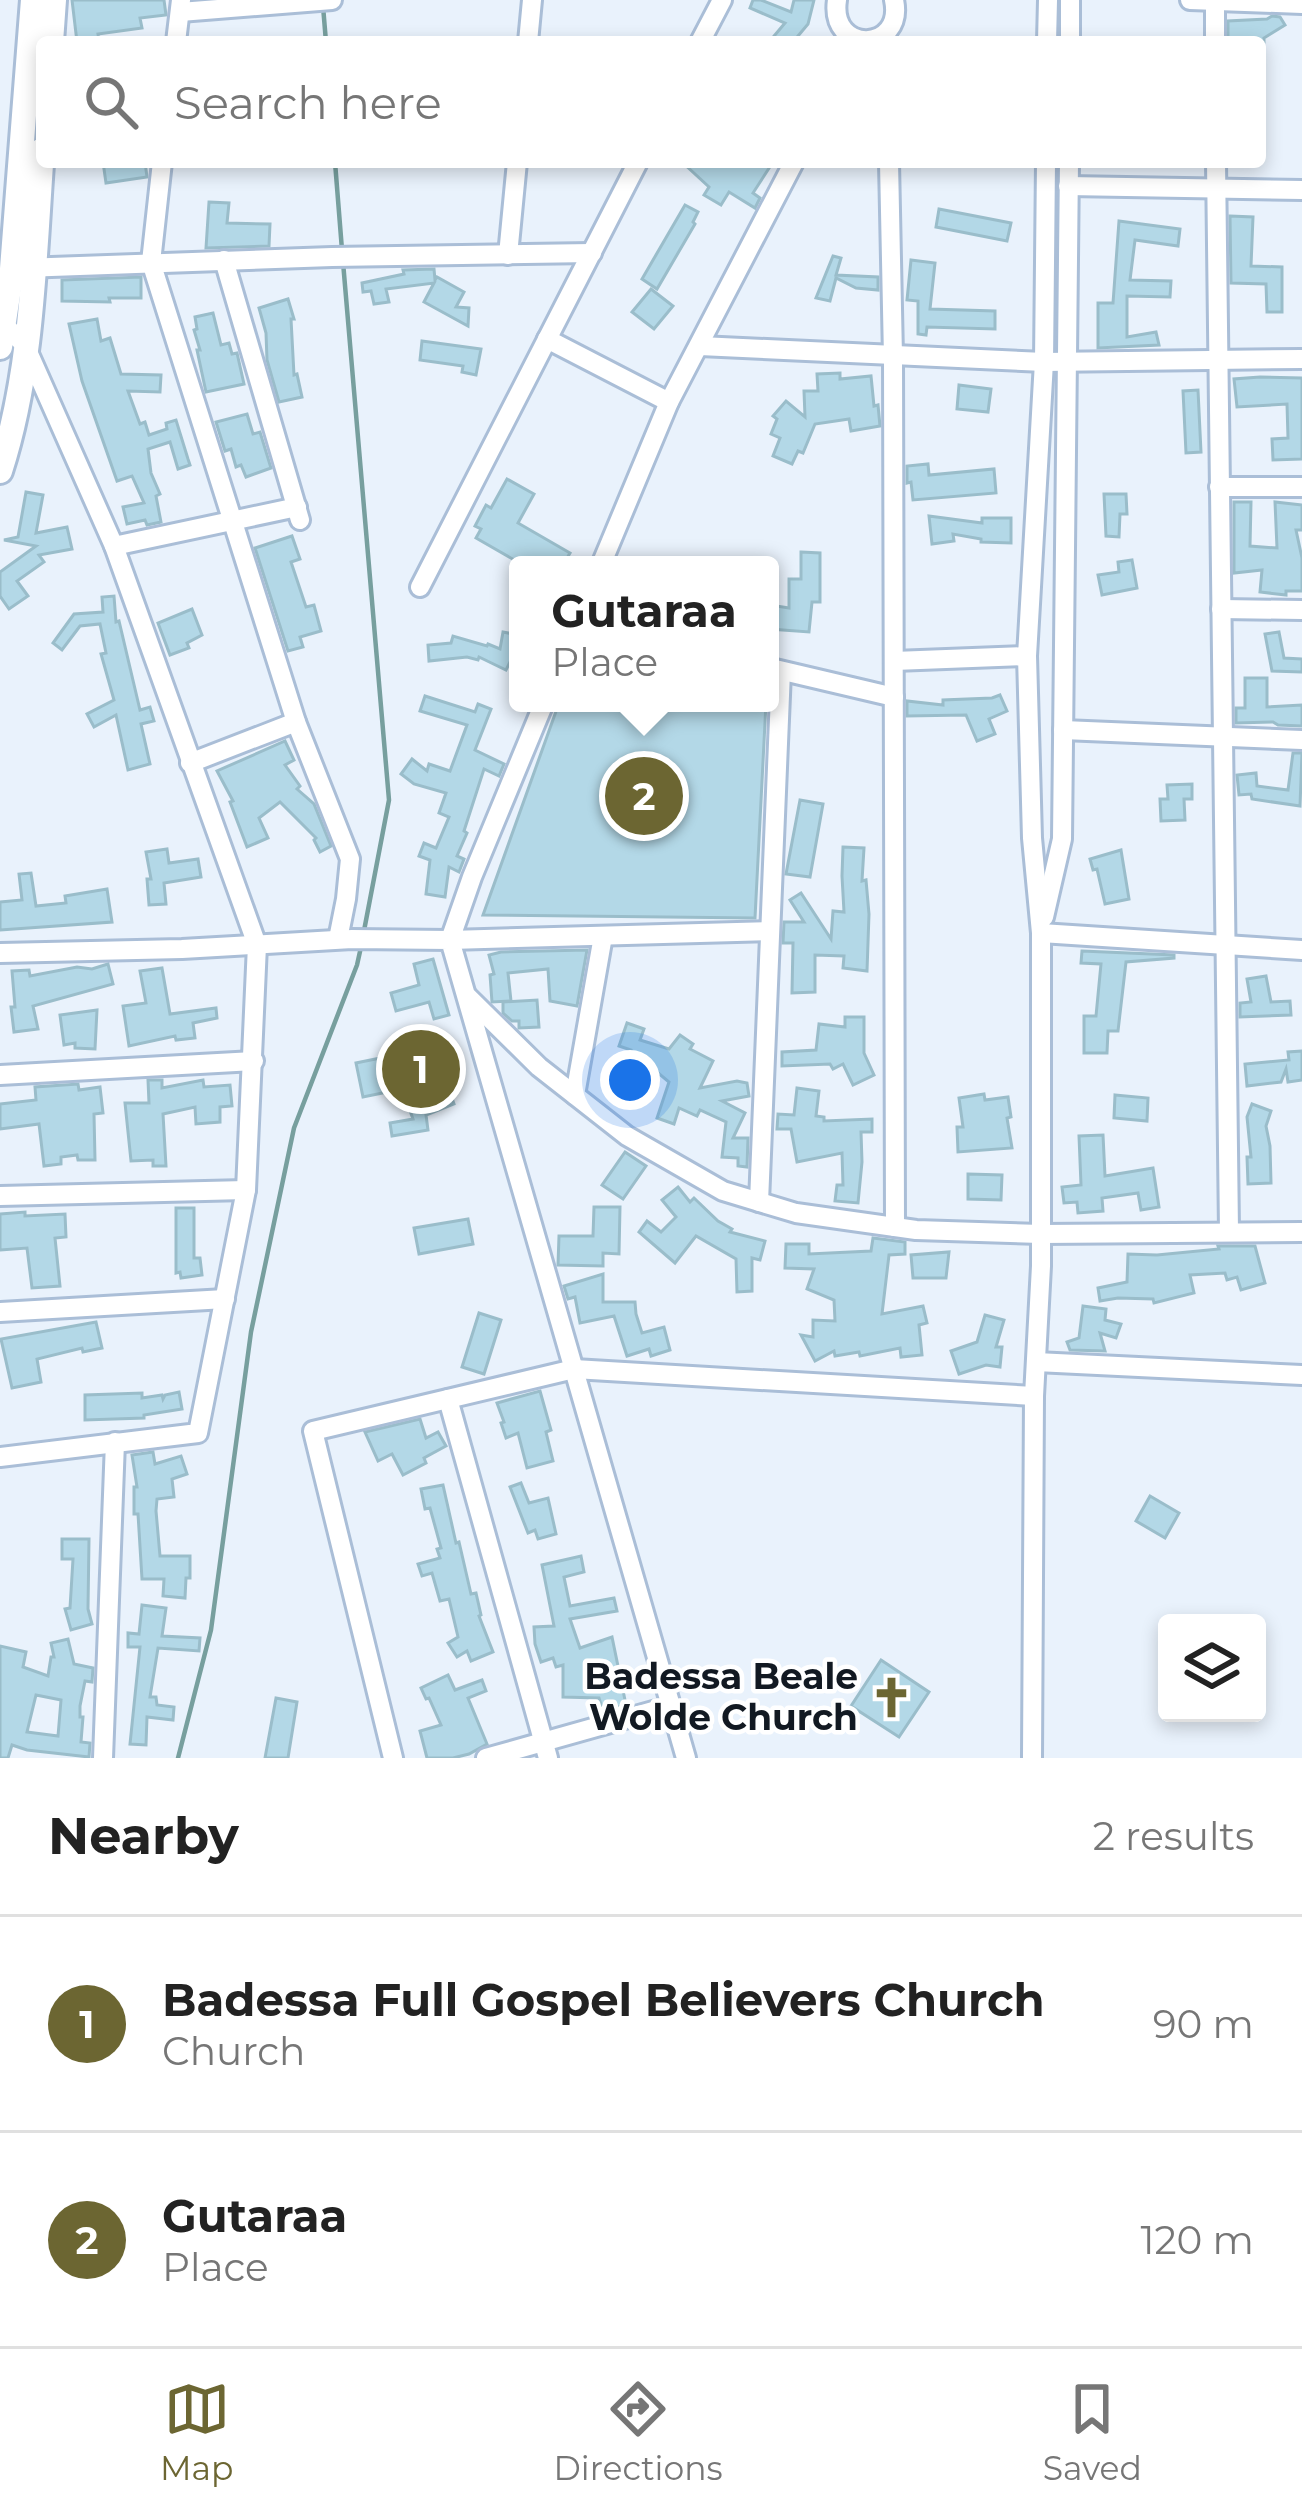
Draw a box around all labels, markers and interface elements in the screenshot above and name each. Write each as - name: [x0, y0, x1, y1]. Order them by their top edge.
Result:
- search box: [36, 36, 1266, 168]
- icon: search: [78, 69, 144, 135]
- text: Search here: [174, 75, 442, 130]
- popup: [509, 556, 779, 712]
- text: Gutaraa: [551, 583, 737, 638]
- text: Place: [551, 638, 658, 686]
- pin: 2: [605, 751, 683, 841]
- pin: 1: [382, 1024, 460, 1114]
- your location: [600, 1050, 660, 1110]
- map controls: [1158, 1614, 1266, 1722]
- button: layers: [1158, 1614, 1266, 1722]
- place label: Badessa Beale Wolde Church: [584, 1654, 858, 1739]
- church icon: Badessa Beale Wolde Church: [869, 1674, 915, 1720]
- text: Nearby: [48, 1805, 239, 1867]
- text: 2 results: [1093, 1812, 1254, 1860]
- text: Badessa Full Gospel Believers Church: [162, 1972, 1045, 2027]
- text: 1: [79, 2000, 95, 2048]
- text: 90 m: [1153, 2000, 1254, 2048]
- text: Church: [162, 2027, 305, 2075]
- text: Gutaraa: [162, 2188, 347, 2243]
- text: 2: [75, 2216, 99, 2264]
- text: 120 m: [1140, 2216, 1254, 2264]
- text: Place: [162, 2243, 269, 2291]
- tab: Map: [160, 2376, 233, 2488]
- tab: Directions: [554, 2376, 723, 2488]
- tab: Saved: [1043, 2376, 1142, 2488]

